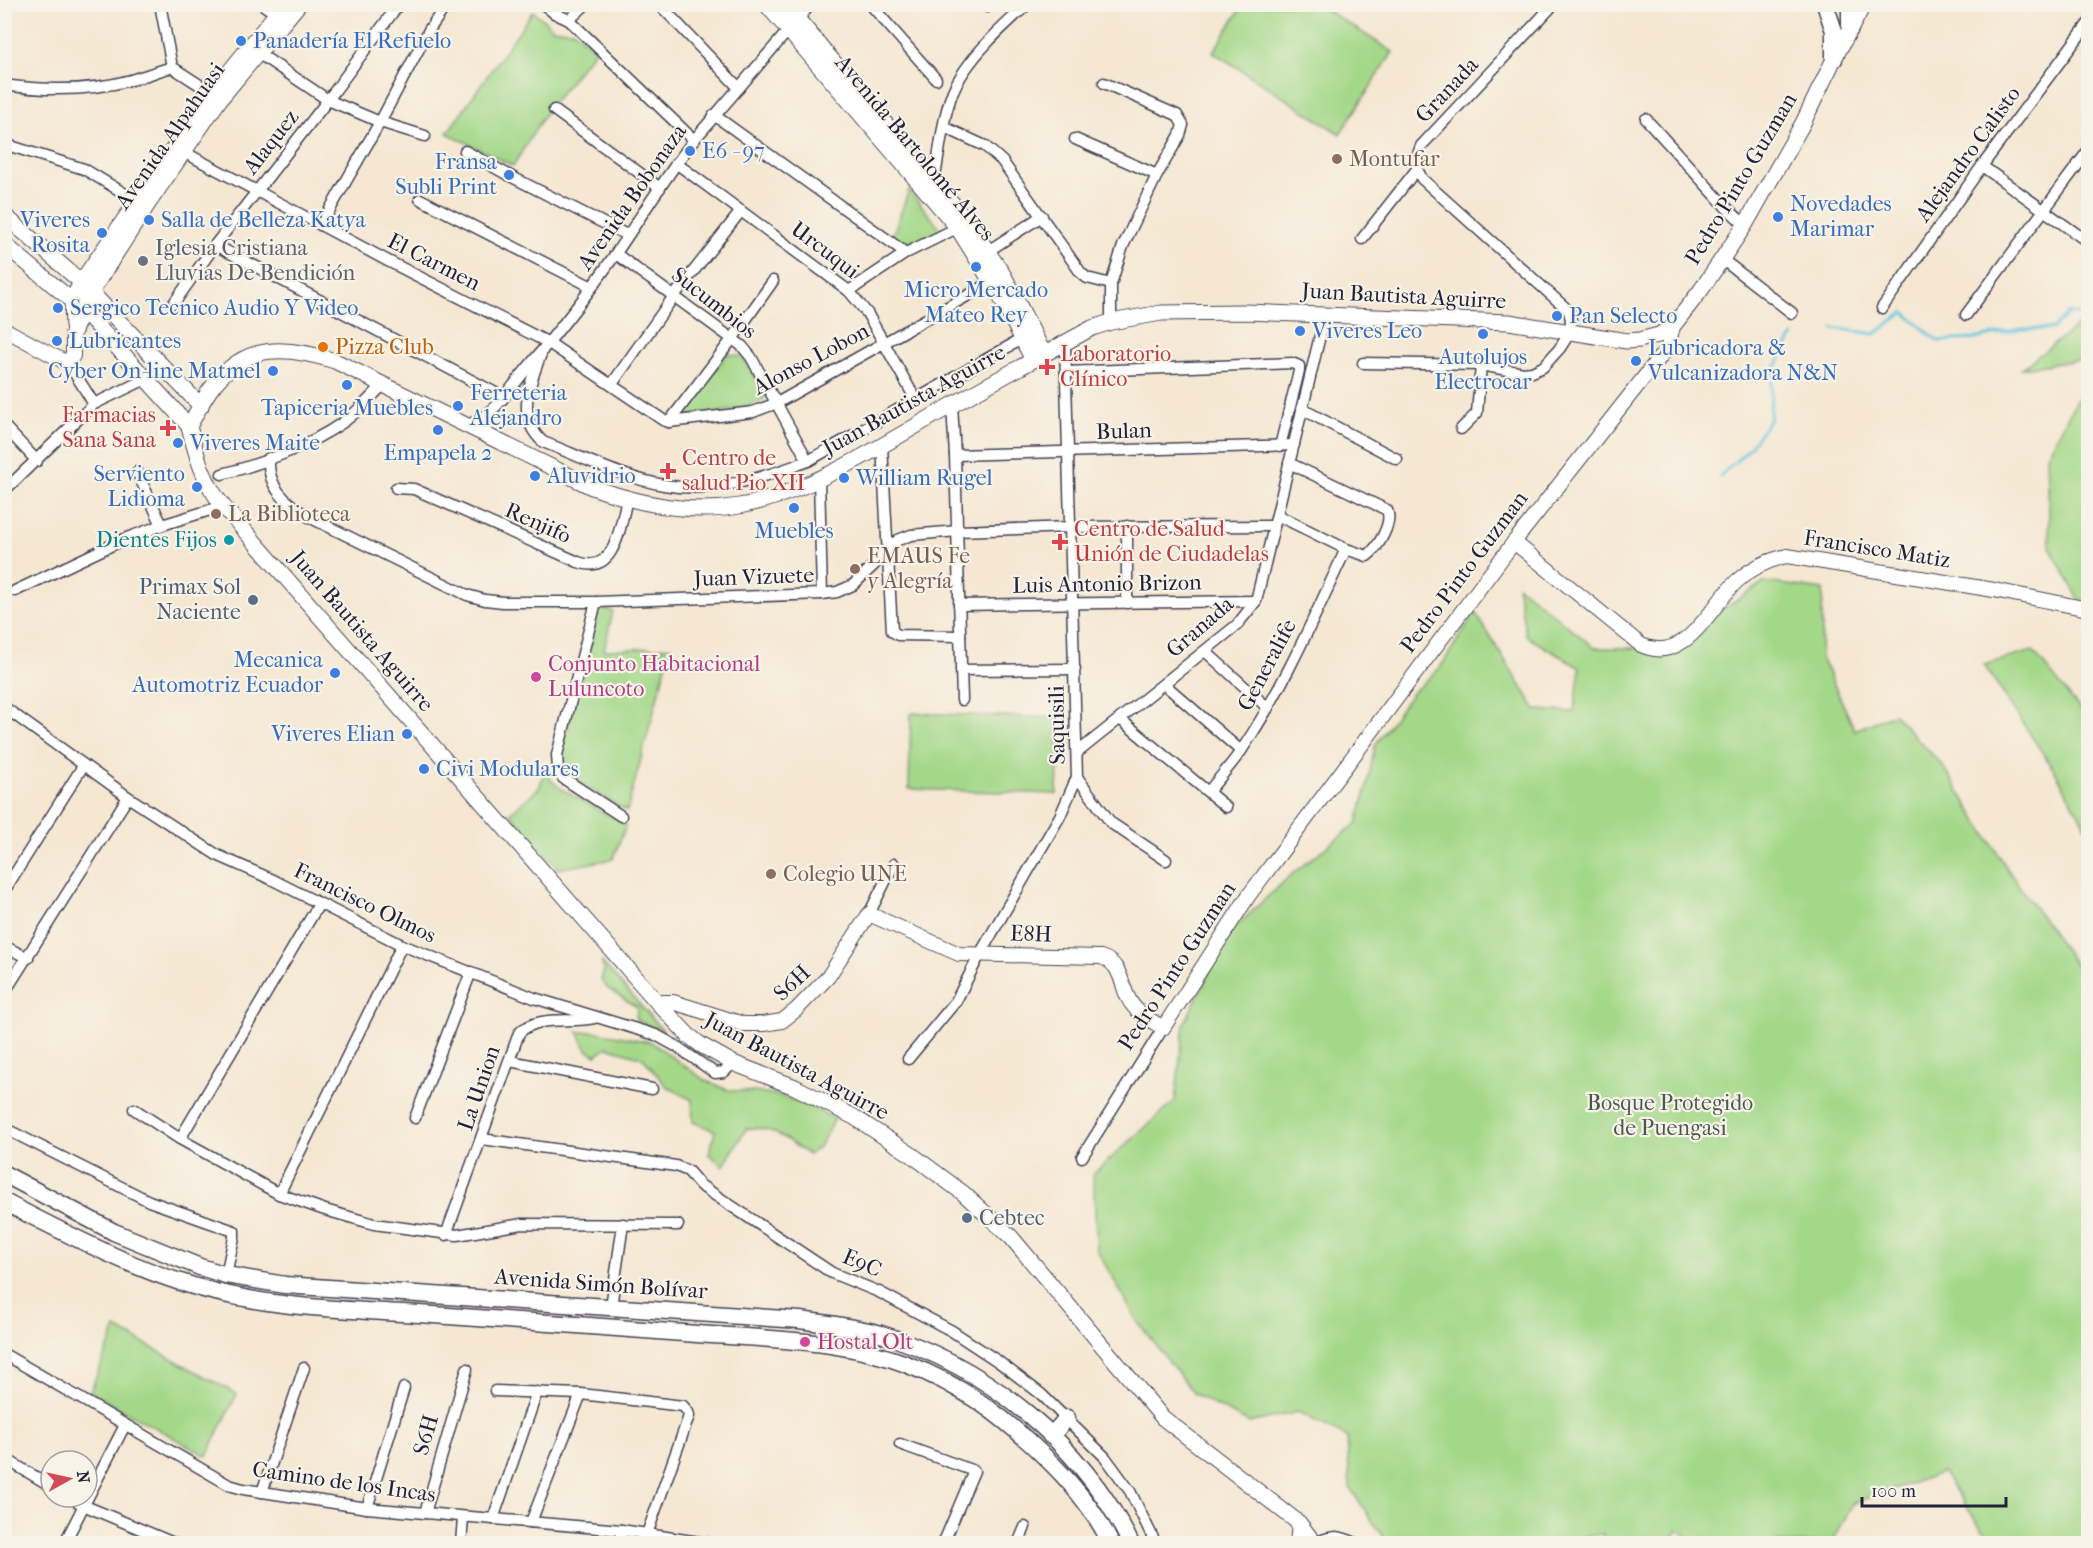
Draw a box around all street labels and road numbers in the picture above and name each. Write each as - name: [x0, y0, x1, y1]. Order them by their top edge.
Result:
- street label: Avenida Bartolomé Alves: [829, 49, 1000, 246]
- street label: Granada: [1410, 51, 1484, 128]
- street label: Avenida Alpahuasi: [109, 57, 231, 215]
- street label: Alejandro Calisto: [1909, 81, 2026, 228]
- street label: Pedro Pinto Guzman: [1679, 88, 1803, 270]
- street label: Alaquez: [237, 104, 304, 180]
- street label: Avenida Bobonaza: [571, 118, 692, 276]
- street label: Urcuqui: [786, 216, 865, 284]
- street label: El Carmen: [383, 228, 485, 296]
- street label: Sucumbios: [666, 262, 762, 344]
- street label: Juan Bautista Aguirre: [1299, 278, 1507, 314]
- street label: Alonso Lobon: [748, 317, 874, 401]
- street label: Juan Bautista Aguirre: [816, 339, 1010, 462]
- street label: Bulan: [1096, 417, 1153, 445]
- street label: Pedro Pinto Guzman: [1395, 486, 1533, 658]
- street label: Renjifo: [501, 497, 575, 549]
- street label: Francisco Matiz: [1802, 525, 1953, 573]
- street label: Juan Bautista Aguirre: [284, 544, 439, 717]
- street label: Juan Vizuete: [691, 562, 815, 592]
- street label: Luis Antonio Brizon: [1012, 569, 1202, 599]
- street label: Granada: [1161, 590, 1239, 663]
- street label: Generalife: [1232, 615, 1302, 715]
- street label: Saquisili: [1043, 685, 1071, 765]
- street label: Francisco Olmos: [290, 857, 440, 949]
- street label: Pedro Pinto Guzman: [1113, 877, 1241, 1055]
- street label: E8H: [1010, 920, 1052, 948]
- street label: S6H: [768, 960, 816, 1006]
- street label: Juan Bautista Aguirre: [699, 1006, 894, 1126]
- street label: La Union: [452, 1042, 506, 1134]
- street label: E9C: [839, 1243, 885, 1283]
- street label: Avenida Simón Bolívar: [493, 1264, 709, 1304]
- street label: S6H: [408, 1412, 444, 1458]
- street label: Camino de los Incas: [251, 1456, 437, 1508]

